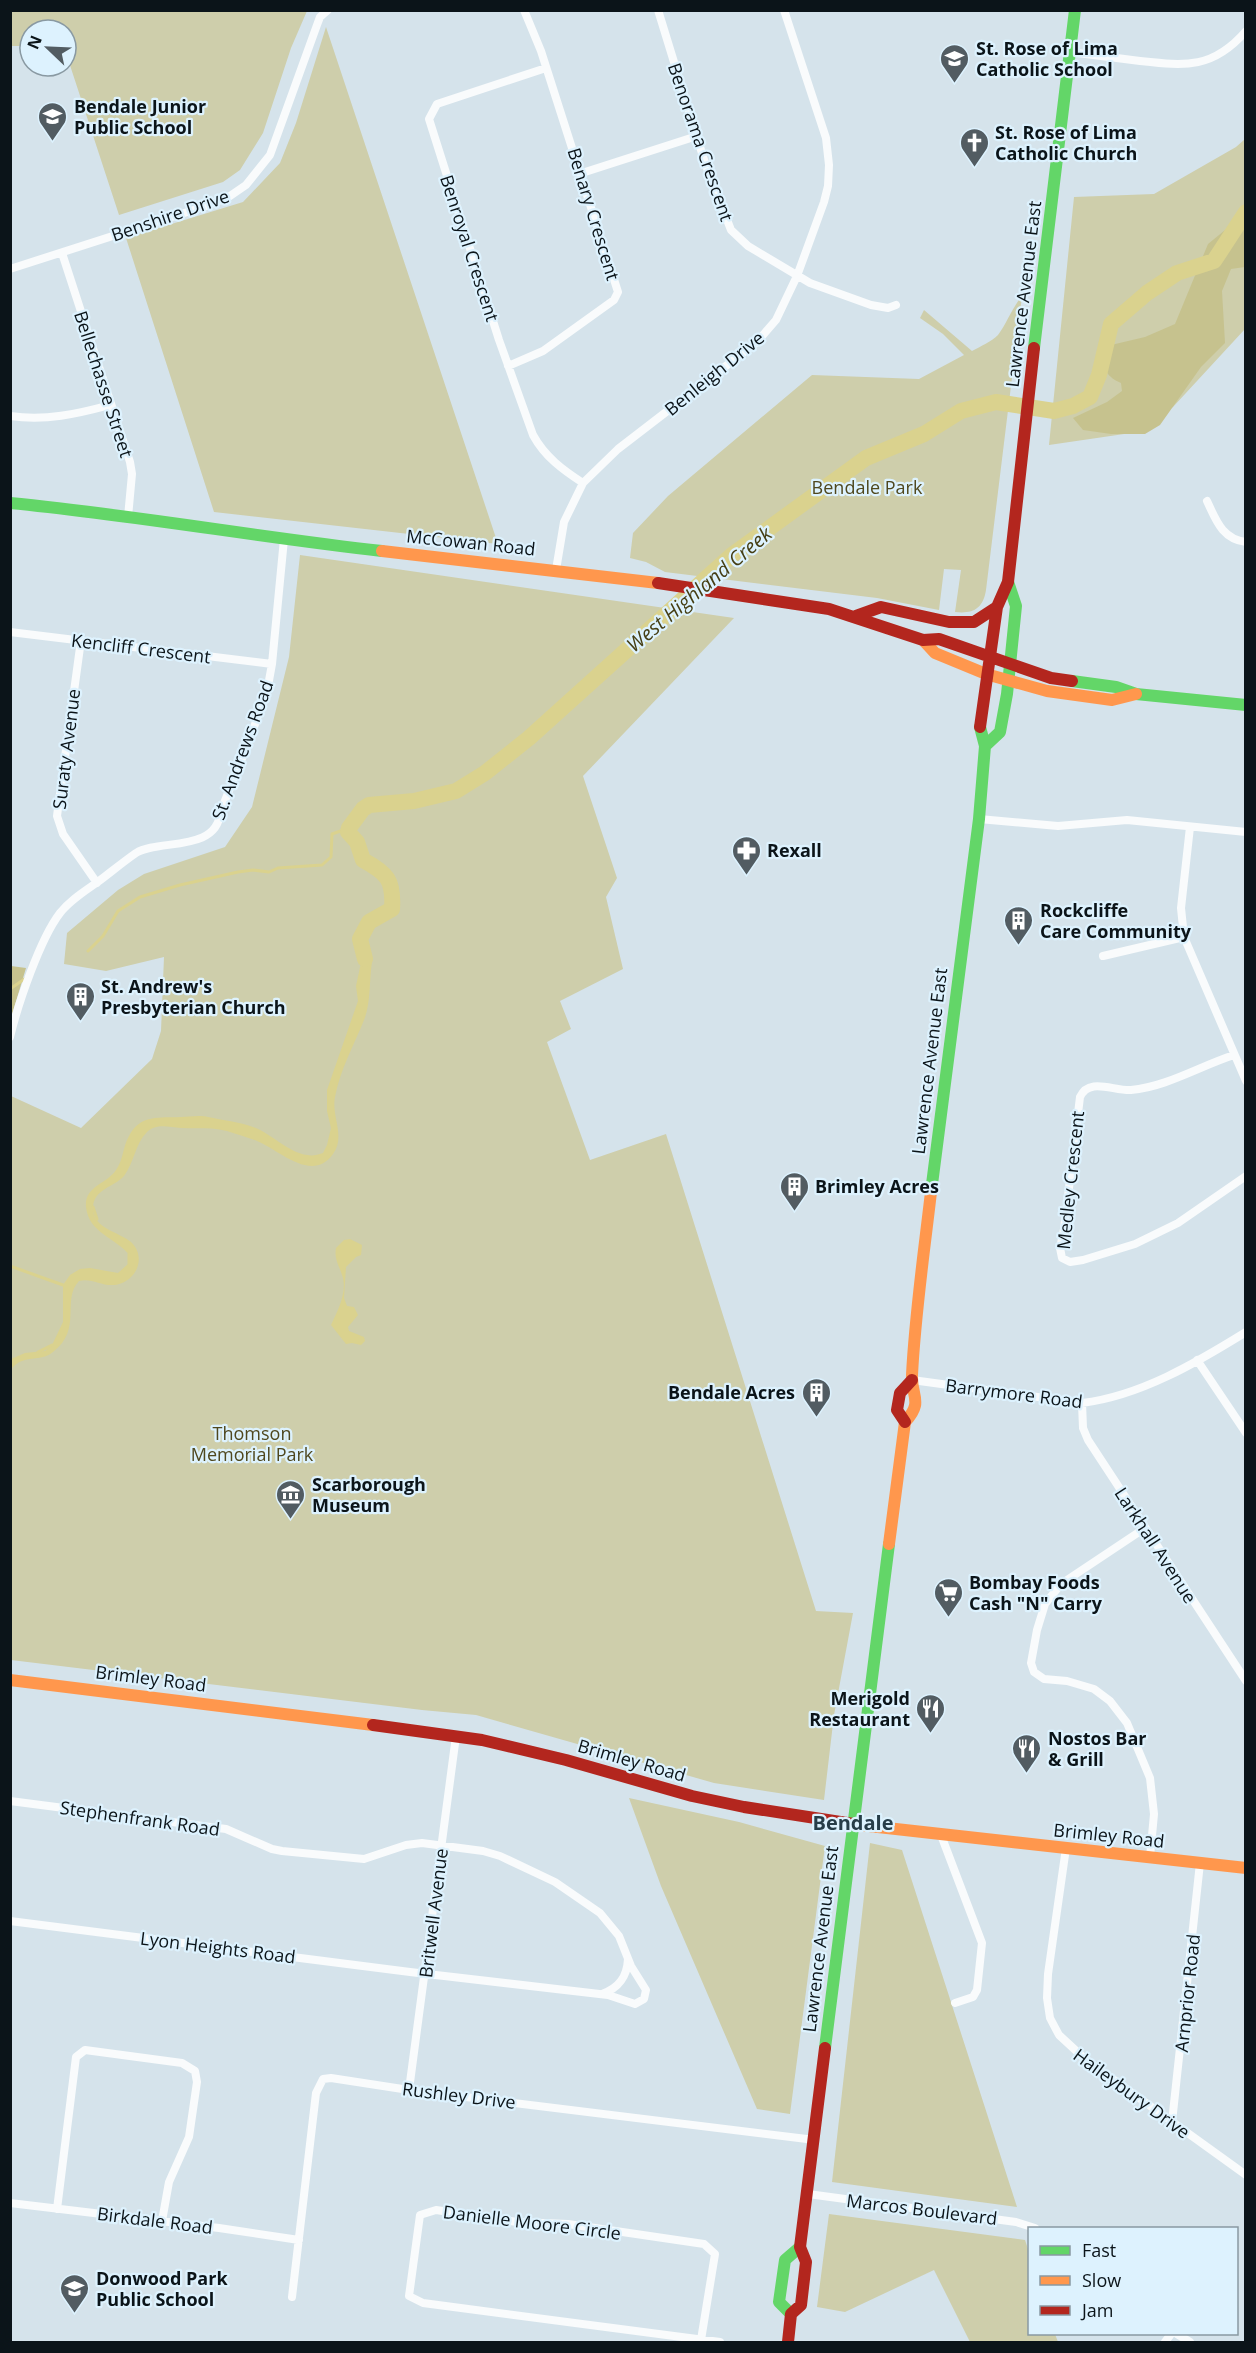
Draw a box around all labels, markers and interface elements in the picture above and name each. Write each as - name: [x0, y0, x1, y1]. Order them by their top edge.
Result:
- north arrow: [18, 18, 78, 78]
- text: N: [22, 32, 47, 52]
- place label: St. Rose of Lima Catholic School: [976, 36, 1118, 81]
- school or university icon: St. Rose of Lima Catholic School: [939, 42, 971, 84]
- street label: Benorama Crescent: [663, 60, 739, 224]
- place label: Bendale Junior Public School: [74, 94, 206, 139]
- school or university icon: Bendale Junior Public School: [37, 100, 69, 142]
- place label: St. Rose of Lima Catholic Church: [995, 120, 1137, 165]
- church icon: St. Rose of Lima Catholic Church: [958, 126, 990, 168]
- street label: Benary Crescent: [562, 145, 626, 283]
- street label: Benroyal Crescent: [435, 172, 505, 324]
- street label: Benshire Drive: [108, 184, 232, 246]
- street label: Lawrence Avenue East: [1000, 199, 1046, 389]
- street label: Bellechasse Street: [69, 308, 139, 460]
- street label: Benleigh Drive: [659, 325, 769, 421]
- park label: Bendale Park: [812, 475, 923, 499]
- water label: West Highland Creek: [621, 519, 778, 658]
- street label: McCowan Road: [405, 523, 537, 561]
- street label: Kencliff Crescent: [70, 628, 212, 668]
- street label: St. Andrews Road: [206, 677, 278, 823]
- street label: Suraty Avenue: [47, 687, 85, 811]
- pharmacy icon: Rexall: [730, 834, 762, 876]
- place label: Rexall: [767, 838, 822, 862]
- place label: Rockcliffe Care Community: [1040, 898, 1192, 943]
- building icon: Rockcliffe Care Community: [1003, 904, 1035, 946]
- street label: Lawrence Avenue East: [906, 966, 952, 1156]
- place label: St. Andrew's Presbyterian Church: [101, 974, 286, 1019]
- building icon: St. Andrew's Presbyterian Church: [64, 980, 96, 1022]
- street label: Medley Crescent: [1051, 1110, 1089, 1250]
- building icon: Brimley Acres: [778, 1170, 810, 1212]
- place label: Brimley Acres: [815, 1174, 939, 1198]
- street label: Barrymore Road: [944, 1373, 1084, 1413]
- building icon: Bendale Acres: [800, 1376, 832, 1418]
- place label: Bendale Acres: [668, 1380, 795, 1404]
- park label: Thomson Memorial Park: [191, 1421, 314, 1466]
- place label: Scarborough Museum: [312, 1472, 426, 1517]
- museum icon: Scarborough Museum: [275, 1478, 307, 1520]
- street label: Larkhall Avenue: [1110, 1482, 1202, 1608]
- place label: Bombay Foods Cash "N" Carry: [969, 1570, 1103, 1615]
- supermarket icon: Bombay Foods Cash "N" Carry: [932, 1576, 964, 1618]
- street label: Brimley Road: [94, 1659, 208, 1697]
- place label: Merigold Restaurant: [809, 1686, 910, 1731]
- restaurant icon: Merigold Restaurant: [915, 1692, 947, 1734]
- place label: Nostos Bar & Grill: [1048, 1726, 1146, 1771]
- restaurant icon: Nostos Bar & Grill: [1011, 1732, 1043, 1774]
- street label: Brimley Road: [575, 1733, 689, 1787]
- street label: Stephenfrank Road: [59, 1795, 221, 1841]
- district label: Bendale: [812, 1809, 894, 1836]
- street label: Brimley Road: [1052, 1817, 1166, 1853]
- street label: Lawrence Avenue East: [797, 1844, 843, 2034]
- street label: Britwell Avenue: [413, 1847, 453, 1979]
- street label: Lyon Heights Road: [139, 1926, 297, 1968]
- street label: Arnprior Road: [1169, 1933, 1205, 2053]
- street label: Haileybury Drive: [1069, 2043, 1195, 2143]
- street label: Rushley Drive: [401, 2076, 517, 2114]
- street label: Marcos Boulevard: [845, 2188, 999, 2230]
- street label: Danielle Moore Circle: [442, 2199, 622, 2245]
- street label: Birkdale Road: [96, 2201, 214, 2239]
- legend: [1028, 2227, 1238, 2335]
- text: Fast: [1082, 2238, 1116, 2262]
- place label: Donwood Park Public School: [96, 2266, 228, 2311]
- text: Slow: [1082, 2268, 1121, 2292]
- school or university icon: Donwood Park Public School: [59, 2272, 91, 2314]
- text: Jam: [1080, 2298, 1114, 2322]

